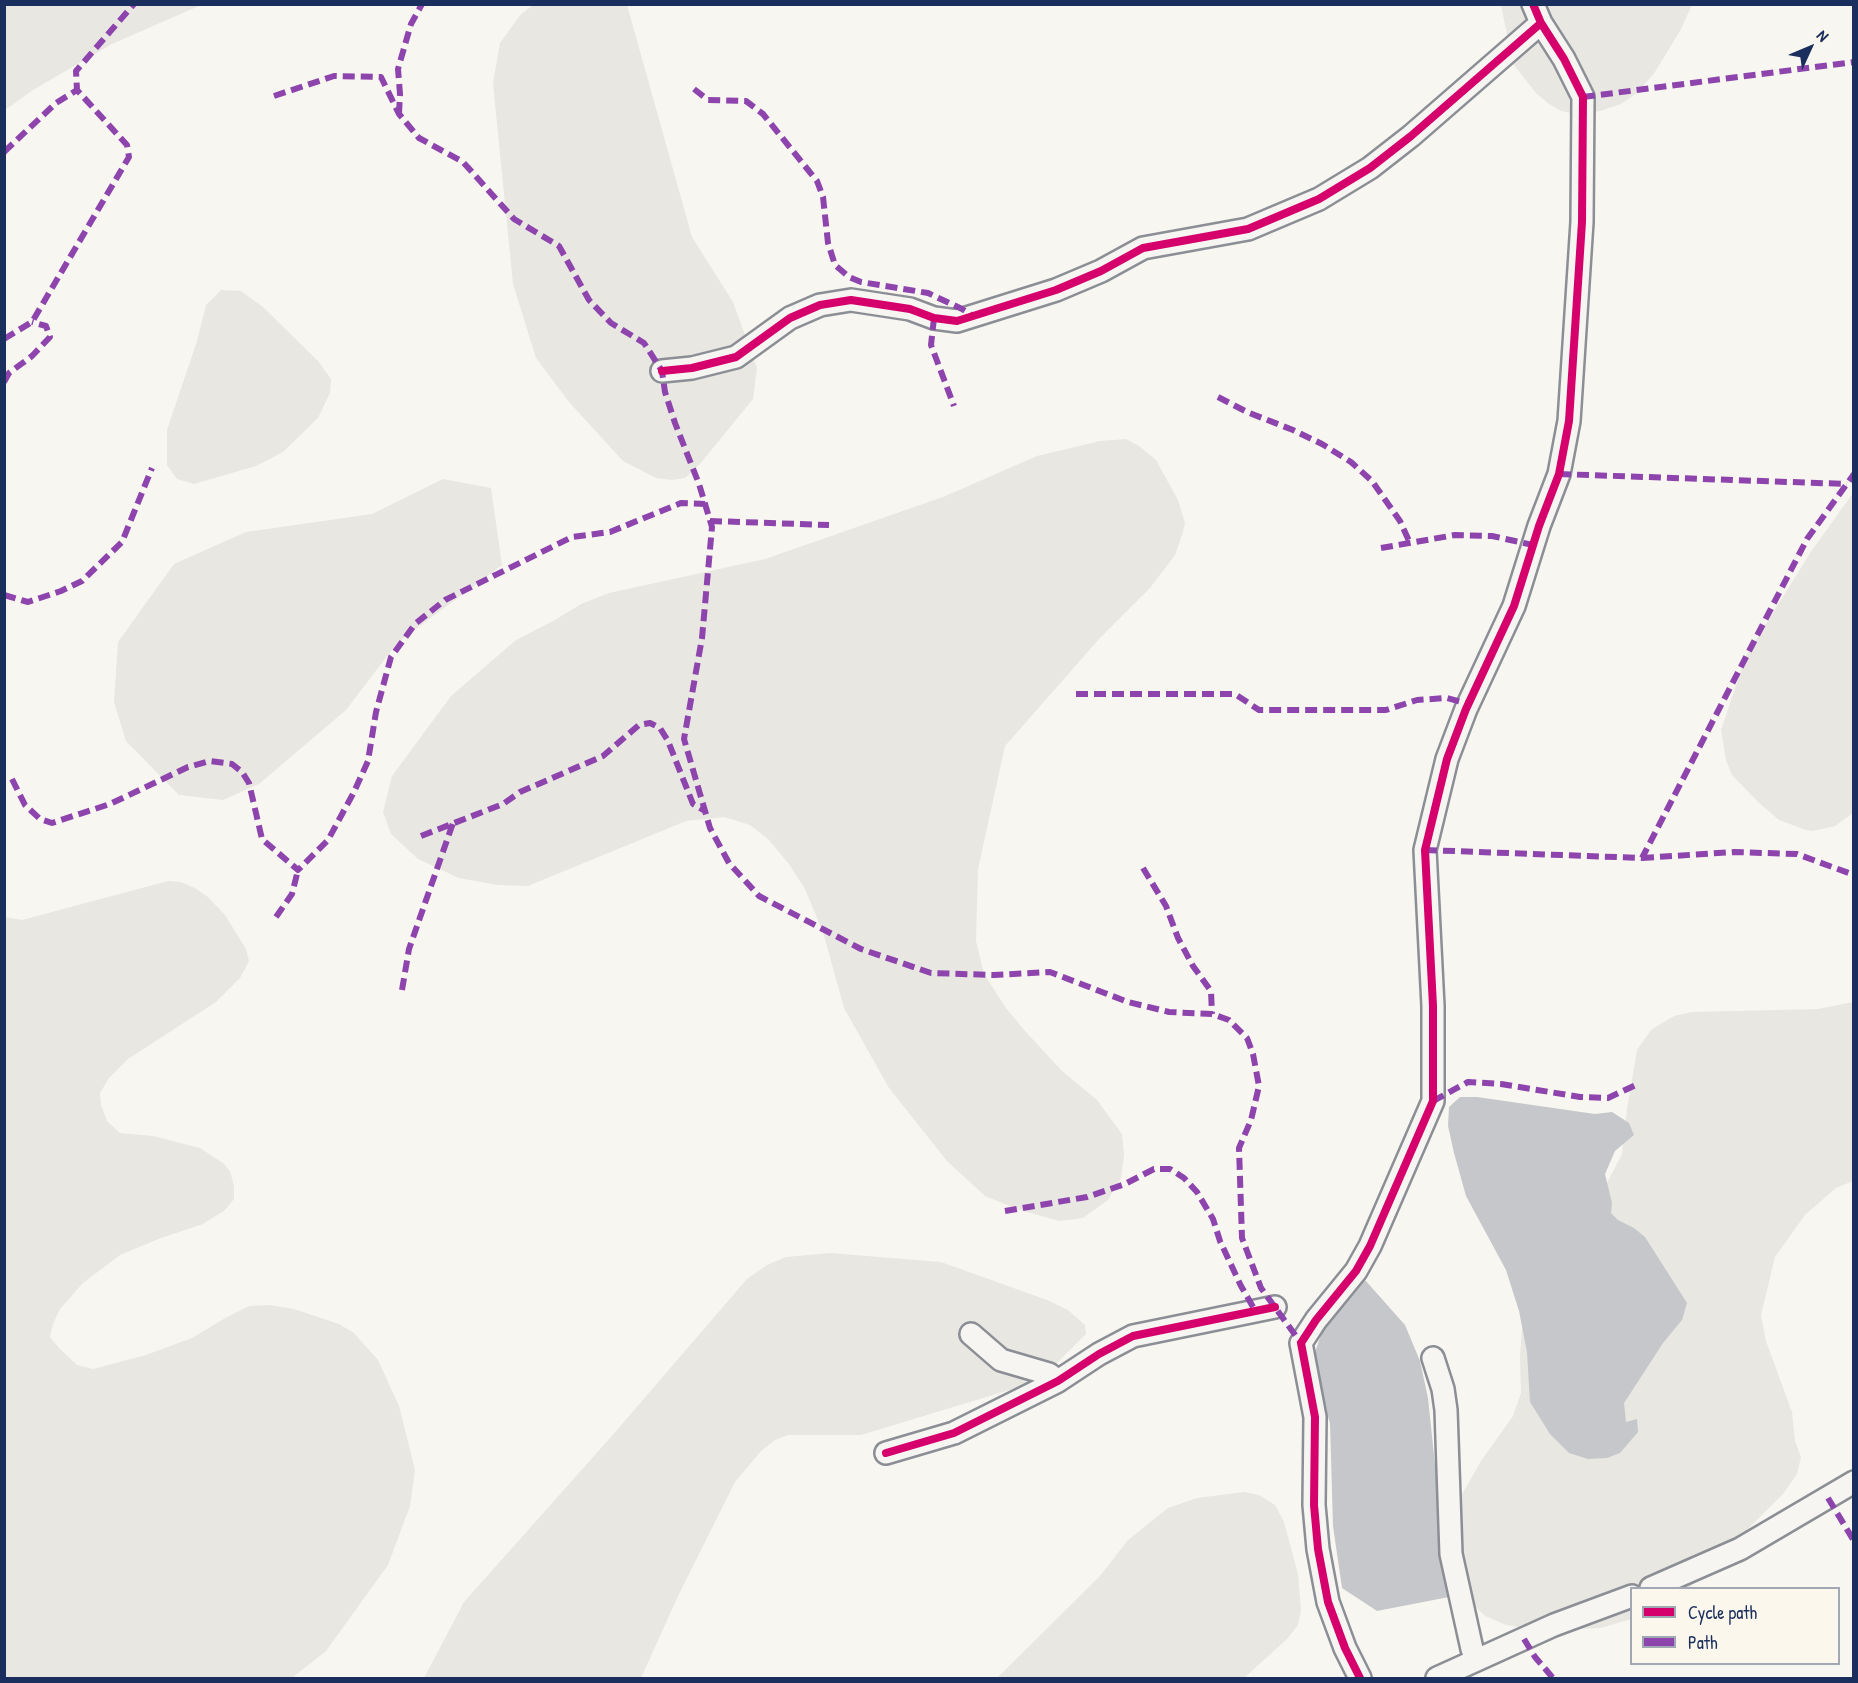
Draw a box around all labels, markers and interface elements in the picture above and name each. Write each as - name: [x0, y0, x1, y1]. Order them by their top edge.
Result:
- north arrow: [1780, 18, 1840, 78]
- text: N: [1812, 25, 1834, 46]
- legend: [1630, 1587, 1840, 1665]
- text: Cycle path: [1688, 1600, 1757, 1625]
- text: Path: [1688, 1630, 1717, 1655]

